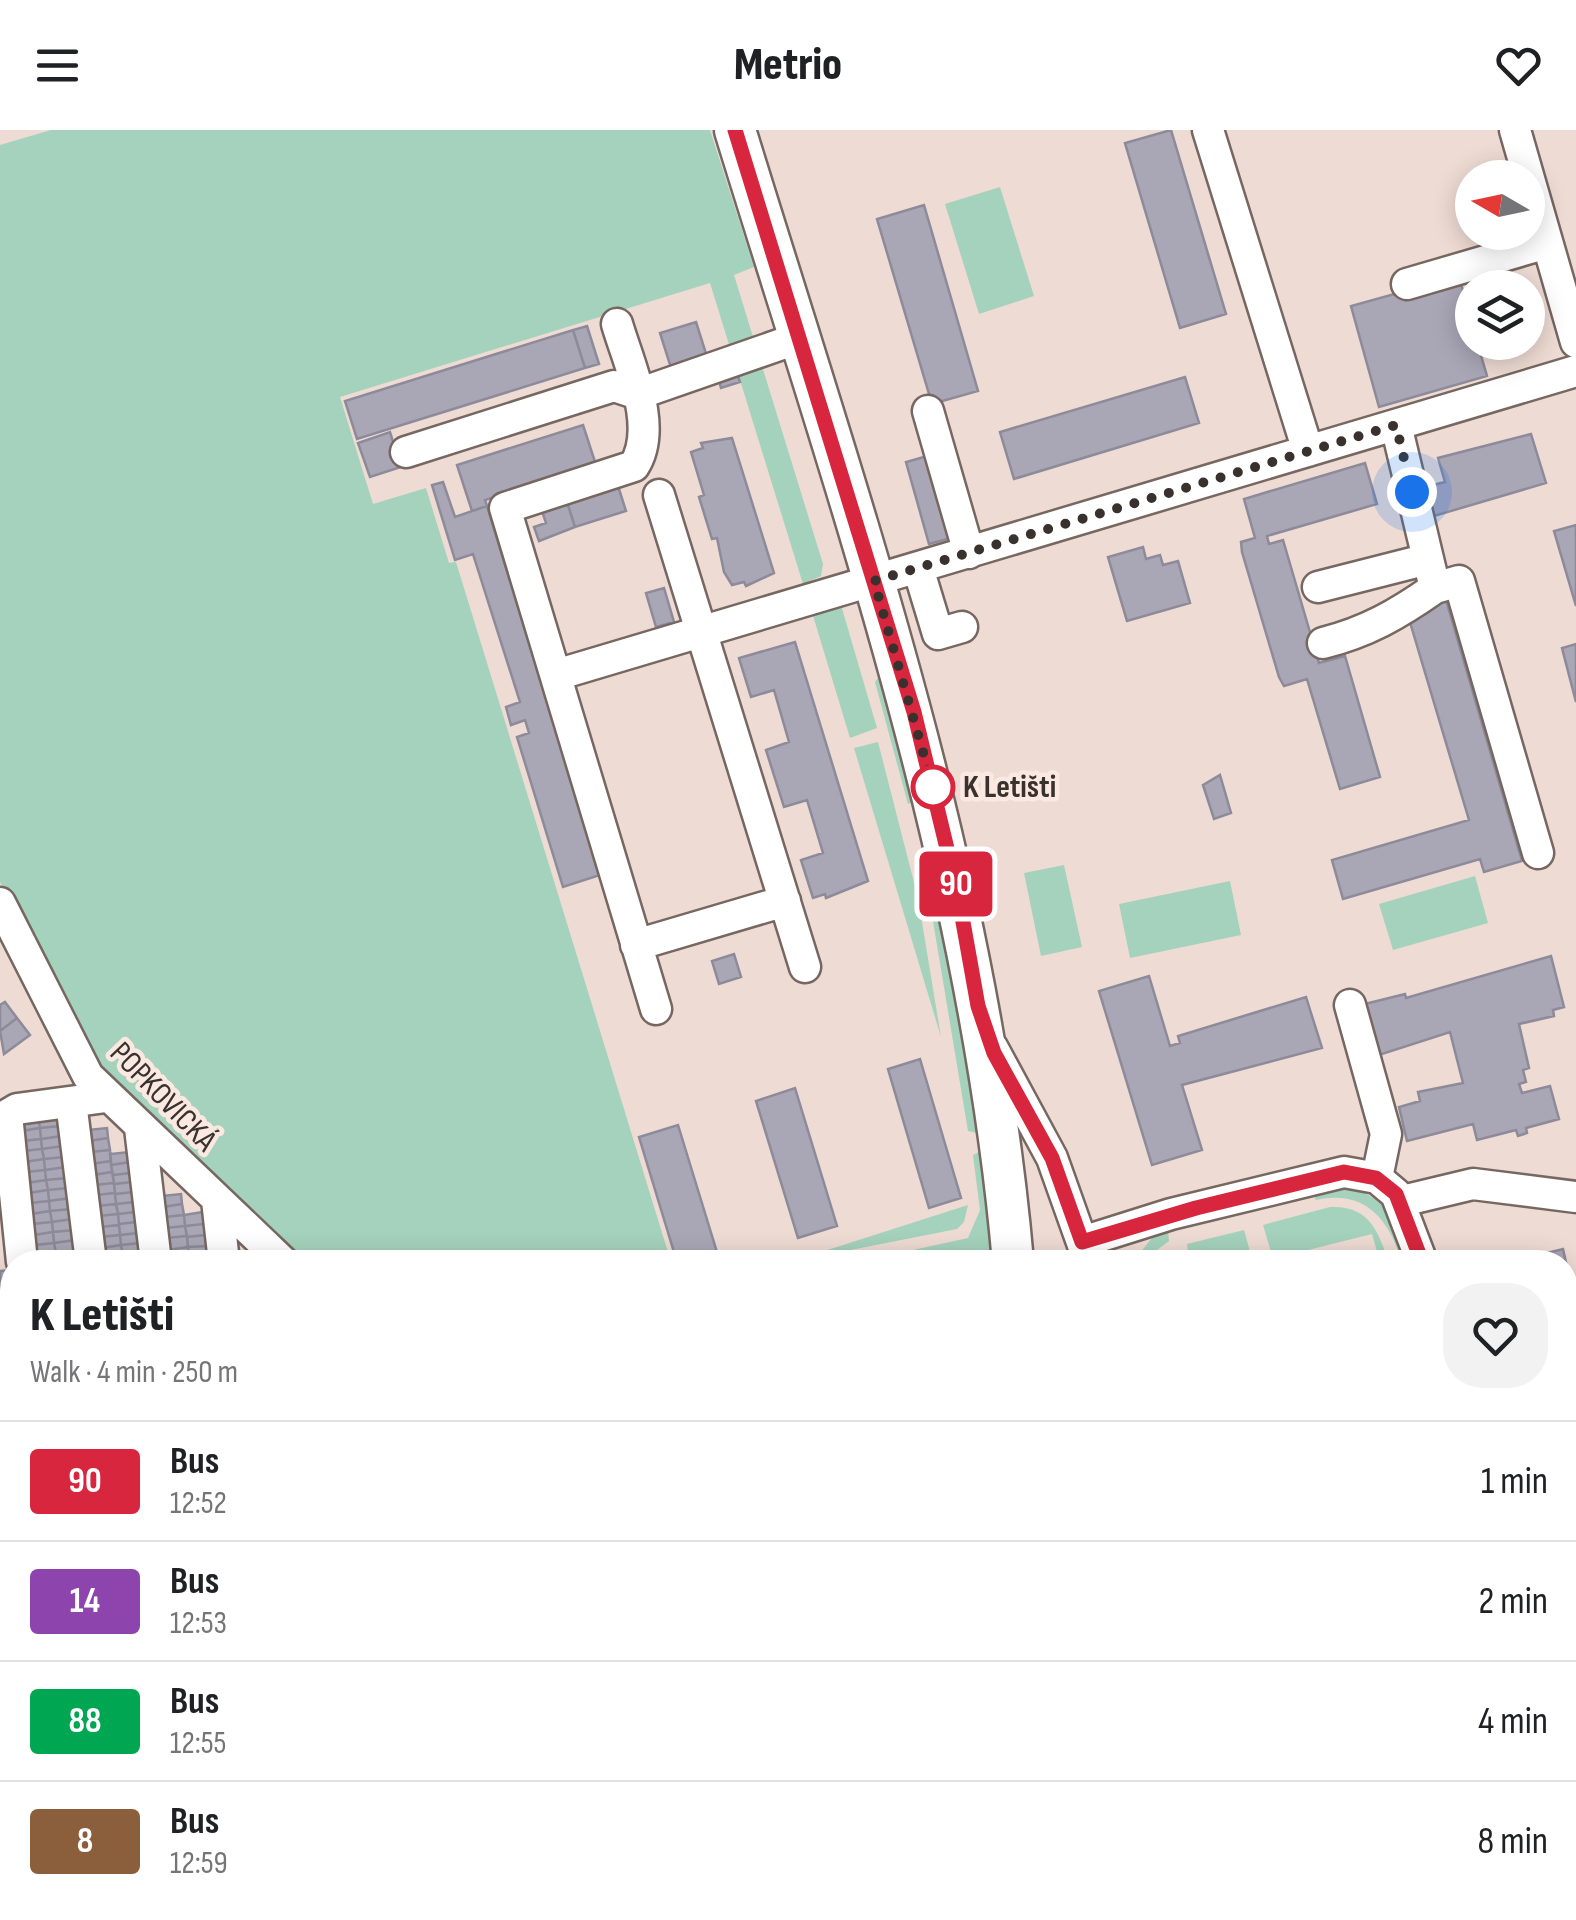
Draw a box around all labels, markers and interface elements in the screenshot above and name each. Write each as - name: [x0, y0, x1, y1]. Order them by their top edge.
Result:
- icon: menu: [30, 38, 85, 93]
- text: Metrio: [734, 38, 842, 93]
- icon: heart: [1491, 38, 1546, 93]
- north arrow: [1455, 160, 1545, 250]
- map controls: [1455, 160, 1545, 360]
- button: layers: [1455, 270, 1545, 360]
- your location: [1387, 467, 1437, 517]
- marker: K Letišti: [912, 766, 954, 808]
- place label: K Letišti: [963, 768, 1056, 807]
- line badge: 90: [911, 852, 1001, 916]
- text: 90: [939, 863, 973, 906]
- street label: POPKOVICKÁ: [101, 1034, 225, 1160]
- button: heart: [1443, 1283, 1548, 1388]
- text: K Letišti: [30, 1287, 174, 1344]
- text: Walk · 4 min · 250 m: [30, 1353, 238, 1392]
- text: Bus: [170, 1439, 219, 1484]
- text: 1 min: [1481, 1459, 1548, 1504]
- text: 90: [68, 1460, 102, 1503]
- text: 12:52: [170, 1484, 227, 1523]
- text: Bus: [170, 1559, 219, 1604]
- text: 2 min: [1479, 1579, 1548, 1624]
- text: 14: [70, 1580, 100, 1623]
- text: 12:53: [170, 1604, 227, 1643]
- text: Bus: [170, 1679, 219, 1724]
- text: 4 min: [1478, 1699, 1548, 1744]
- text: 88: [68, 1700, 102, 1743]
- text: 12:55: [170, 1724, 226, 1763]
- text: Bus: [170, 1799, 219, 1844]
- text: 8 min: [1478, 1819, 1548, 1864]
- text: 8: [77, 1820, 93, 1863]
- text: 12:59: [170, 1844, 228, 1883]

